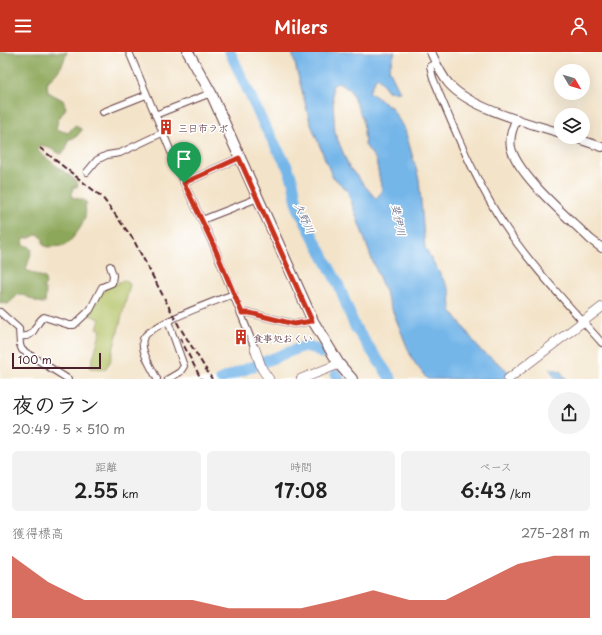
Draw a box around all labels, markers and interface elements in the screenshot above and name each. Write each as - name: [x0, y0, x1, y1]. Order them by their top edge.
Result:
- text: Milers: [274, 13, 328, 40]
- icon: menu: [12, 15, 34, 37]
- icon: person: [568, 15, 590, 37]
- north arrow: [554, 64, 590, 100]
- map controls: [554, 64, 590, 144]
- button: layers: [554, 108, 590, 144]
- building icon: 三日市ラボ: [157, 118, 175, 136]
- place label: 三日市ラボ: [178, 120, 228, 135]
- pin: [167, 142, 201, 183]
- icon: arrive: [173, 148, 195, 170]
- water label: 久野川: [291, 199, 319, 237]
- water label: 斐伊川: [387, 202, 411, 238]
- building icon: 食事処おくい: [232, 328, 250, 346]
- place label: 食事処おくい: [253, 330, 313, 345]
- scale bar: [12, 351, 101, 370]
- text: 100 m: [18, 351, 52, 368]
- text: 夜のラン: [12, 387, 100, 420]
- button: share: [548, 392, 590, 434]
- text: 20:49 · 5 × 510 m: [12, 419, 125, 438]
- text: 距離: [95, 458, 117, 475]
- text: 時間: [290, 458, 312, 475]
- text: ペース: [479, 458, 512, 475]
- text: 2.55: [74, 475, 118, 505]
- text: 17:08: [274, 475, 328, 505]
- text: 6:43: [460, 475, 506, 505]
- text: km: [118, 485, 139, 502]
- text: /km: [506, 485, 531, 502]
- text: 獲得標高: [12, 523, 64, 542]
- text: 275–281 m: [521, 523, 590, 542]

